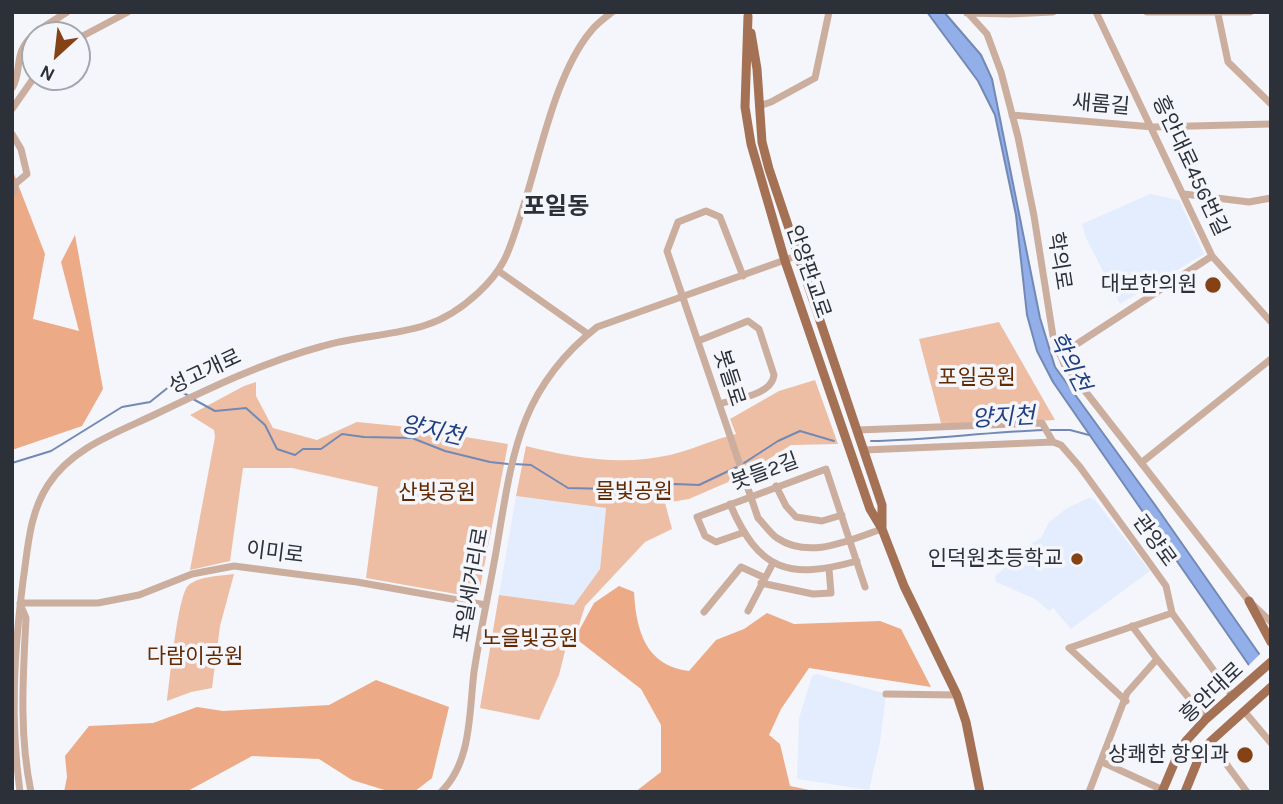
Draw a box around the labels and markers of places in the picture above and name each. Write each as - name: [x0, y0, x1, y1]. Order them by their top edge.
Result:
- place label: 대보한의원: [1100, 272, 1197, 298]
- marker: 대보한의원: [1203, 275, 1223, 295]
- place label: 인덕원초등학교: [928, 546, 1063, 572]
- marker: 인덕원초등학교: [1069, 551, 1085, 567]
- place label: 상쾌한 항외과: [1108, 742, 1229, 768]
- marker: 상쾌한 항외과: [1235, 745, 1255, 765]

